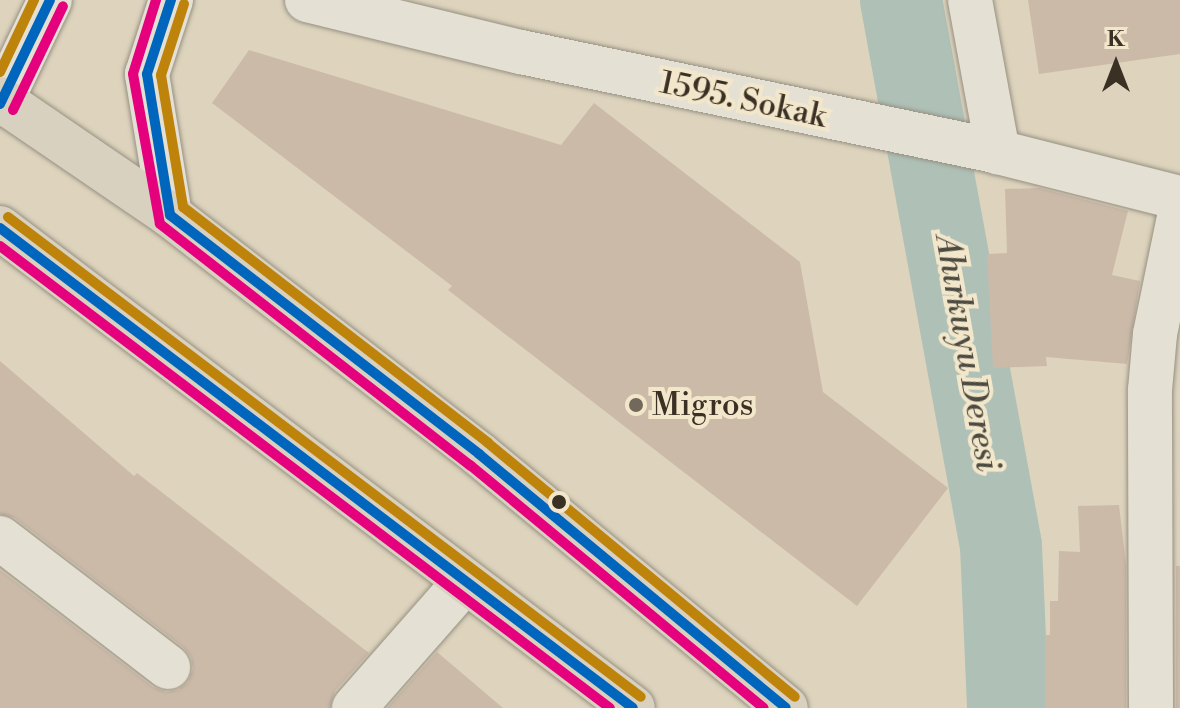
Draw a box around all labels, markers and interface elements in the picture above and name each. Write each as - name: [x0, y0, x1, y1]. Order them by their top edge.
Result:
- north arrow: [1076, 24, 1156, 104]
- text: K: [1107, 26, 1125, 53]
- street label: 1595. Sokak: [656, 64, 830, 136]
- water label: Ahırkuyu Deresi: [925, 232, 1007, 474]
- place label: Migros: [652, 386, 754, 424]
- marker: Migros: [627, 396, 645, 414]
- unlabelled marker: [551, 494, 567, 510]

